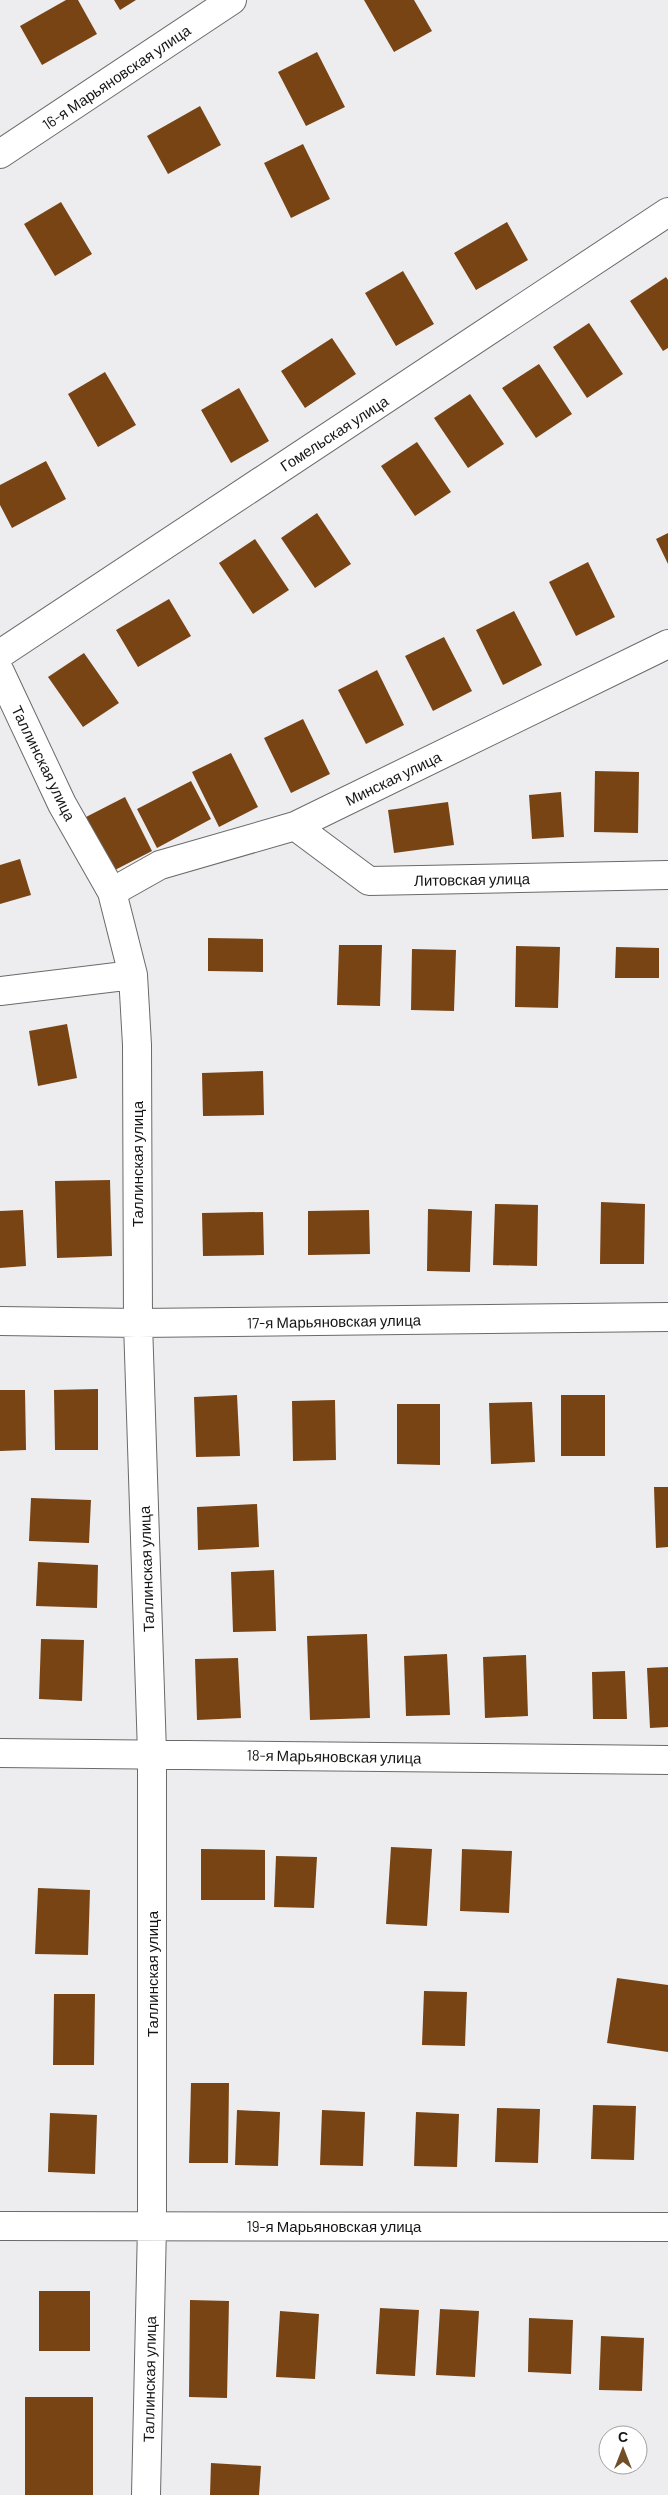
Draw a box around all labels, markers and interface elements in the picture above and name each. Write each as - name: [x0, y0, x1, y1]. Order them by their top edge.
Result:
- street label: 16-я Марьяновская улица: [39, 20, 194, 133]
- street label: Гомельская улица: [277, 391, 392, 475]
- street label: Таллинская улица: [8, 702, 80, 824]
- street label: Минская улица: [342, 747, 444, 809]
- street label: Литовская улица: [414, 869, 531, 889]
- street label: Таллинская улица: [128, 1100, 146, 1227]
- street label: 17-я Марьяновская улица: [247, 1310, 422, 1332]
- street label: Таллинская улица: [135, 1505, 157, 1632]
- street label: 18-я Марьяновская улица: [246, 1745, 422, 1767]
- street label: Таллинская улица: [143, 1910, 161, 2037]
- street label: 19-я Марьяновская улица: [247, 2217, 422, 2235]
- street label: Таллинская улица: [139, 2315, 159, 2442]
- north arrow: [598, 2425, 648, 2475]
- text: С: [618, 2428, 628, 2445]

